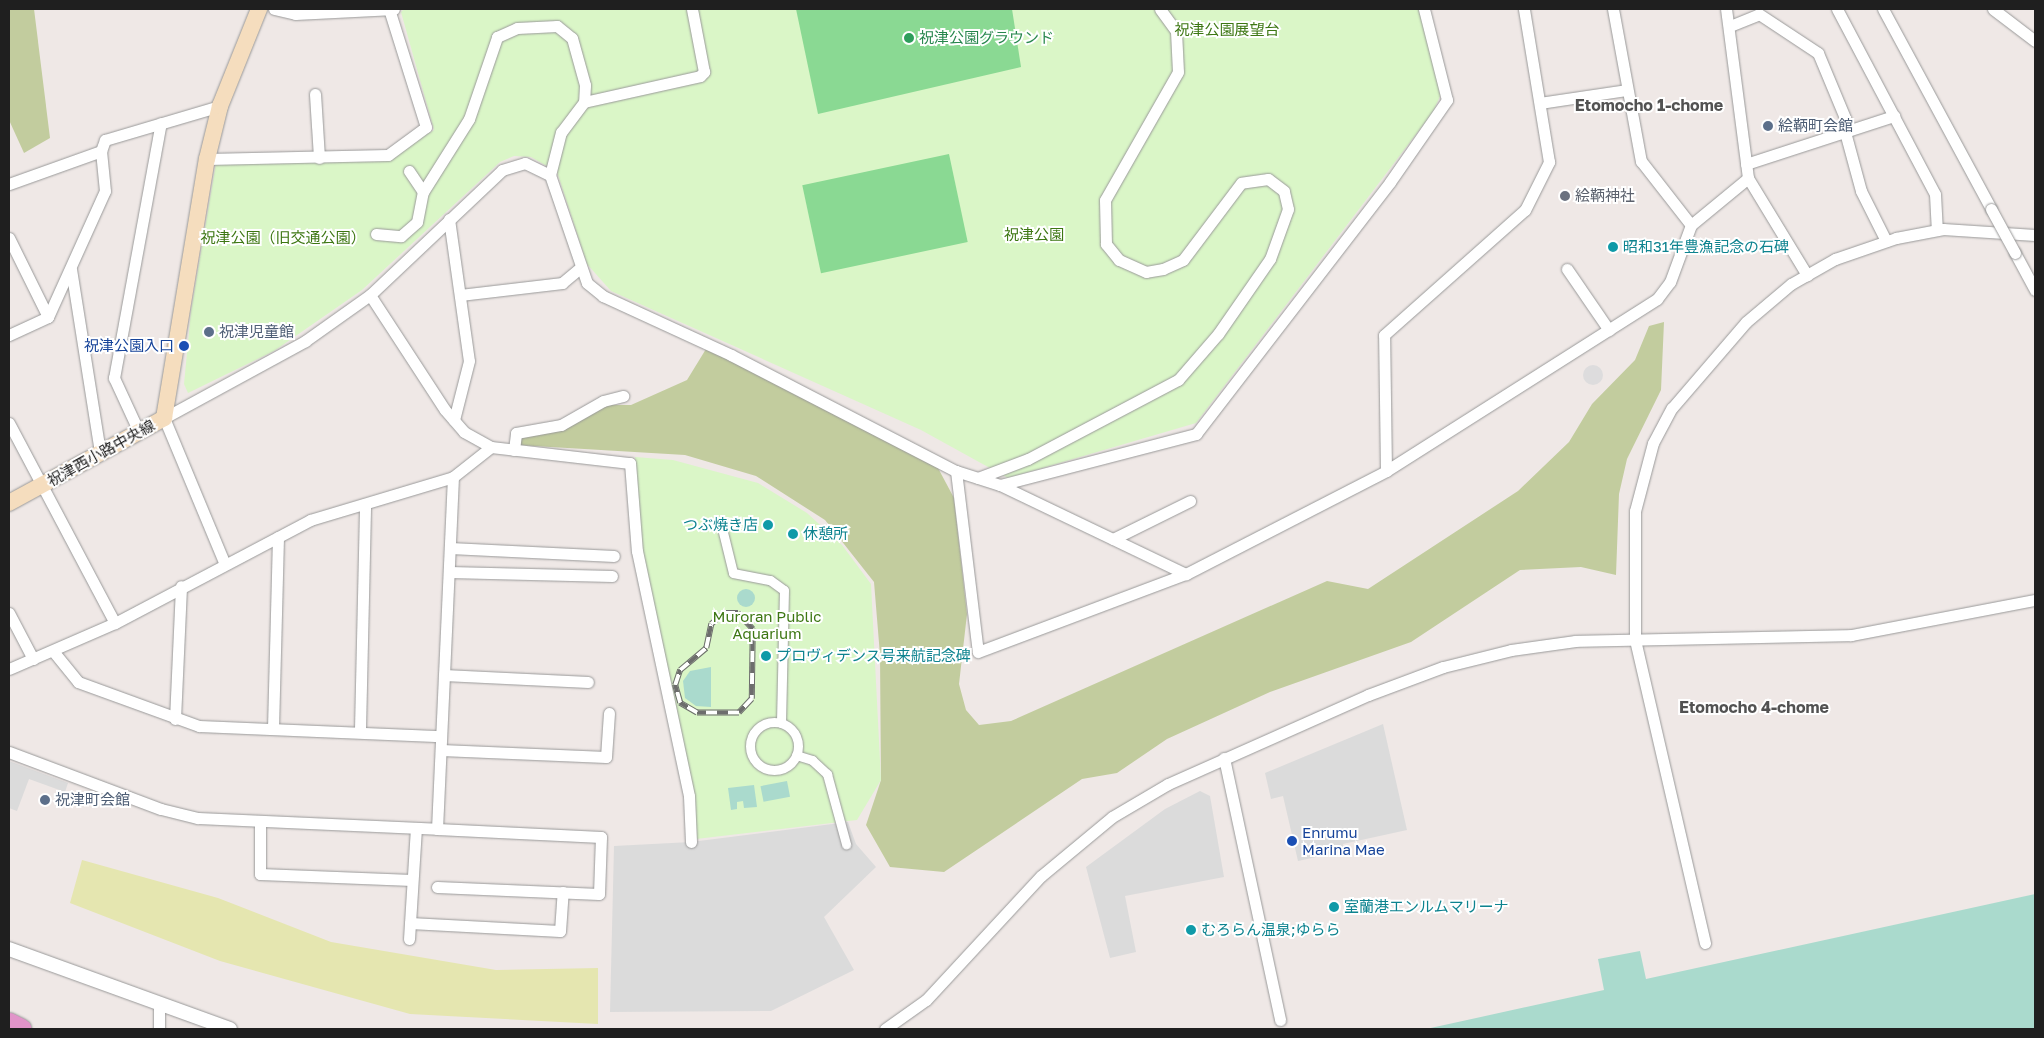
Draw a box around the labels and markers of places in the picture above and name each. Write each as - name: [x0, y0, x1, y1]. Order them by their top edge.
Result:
- place label: 祝津公園グラウンド: [919, 29, 1054, 47]
- marker: 祝津公園グラウンド: [903, 32, 915, 44]
- place label: 絵鞆町会館: [1778, 117, 1853, 135]
- marker: 絵鞆町会館: [1762, 120, 1774, 132]
- place label: 絵鞆神社: [1575, 187, 1635, 205]
- marker: 絵鞆神社: [1559, 190, 1571, 202]
- place label: 昭和31年豊漁記念の石碑: [1623, 238, 1789, 256]
- marker: 昭和31年豊漁記念の石碑: [1607, 241, 1619, 253]
- place label: 祝津児童館: [219, 323, 294, 341]
- marker: 祝津児童館: [203, 326, 215, 338]
- place label: 祝津公園入口: [84, 337, 174, 355]
- marker: 祝津公園入口: [178, 340, 190, 352]
- place label: つぶ焼き店: [683, 516, 758, 534]
- marker: つぶ焼き店: [762, 519, 774, 531]
- place label: 休憩所: [803, 525, 848, 543]
- marker: 休憩所: [787, 528, 799, 540]
- place label: プロヴィデンス号来航記念碑: [776, 647, 971, 665]
- marker: プロヴィデンス号来航記念碑: [760, 650, 772, 662]
- place label: 祝津町会館: [55, 791, 130, 809]
- marker: 祝津町会館: [39, 794, 51, 806]
- place label: Enrumu Marina Mae: [1302, 823, 1385, 858]
- marker: Enrumu Marina Mae: [1286, 835, 1298, 847]
- place label: 室蘭港エンルムマリーナ: [1344, 898, 1509, 916]
- marker: 室蘭港エンルムマリーナ: [1328, 901, 1340, 913]
- place label: むろらん温泉;ゆらら: [1201, 921, 1340, 939]
- marker: むろらん温泉;ゆらら: [1185, 924, 1197, 936]

